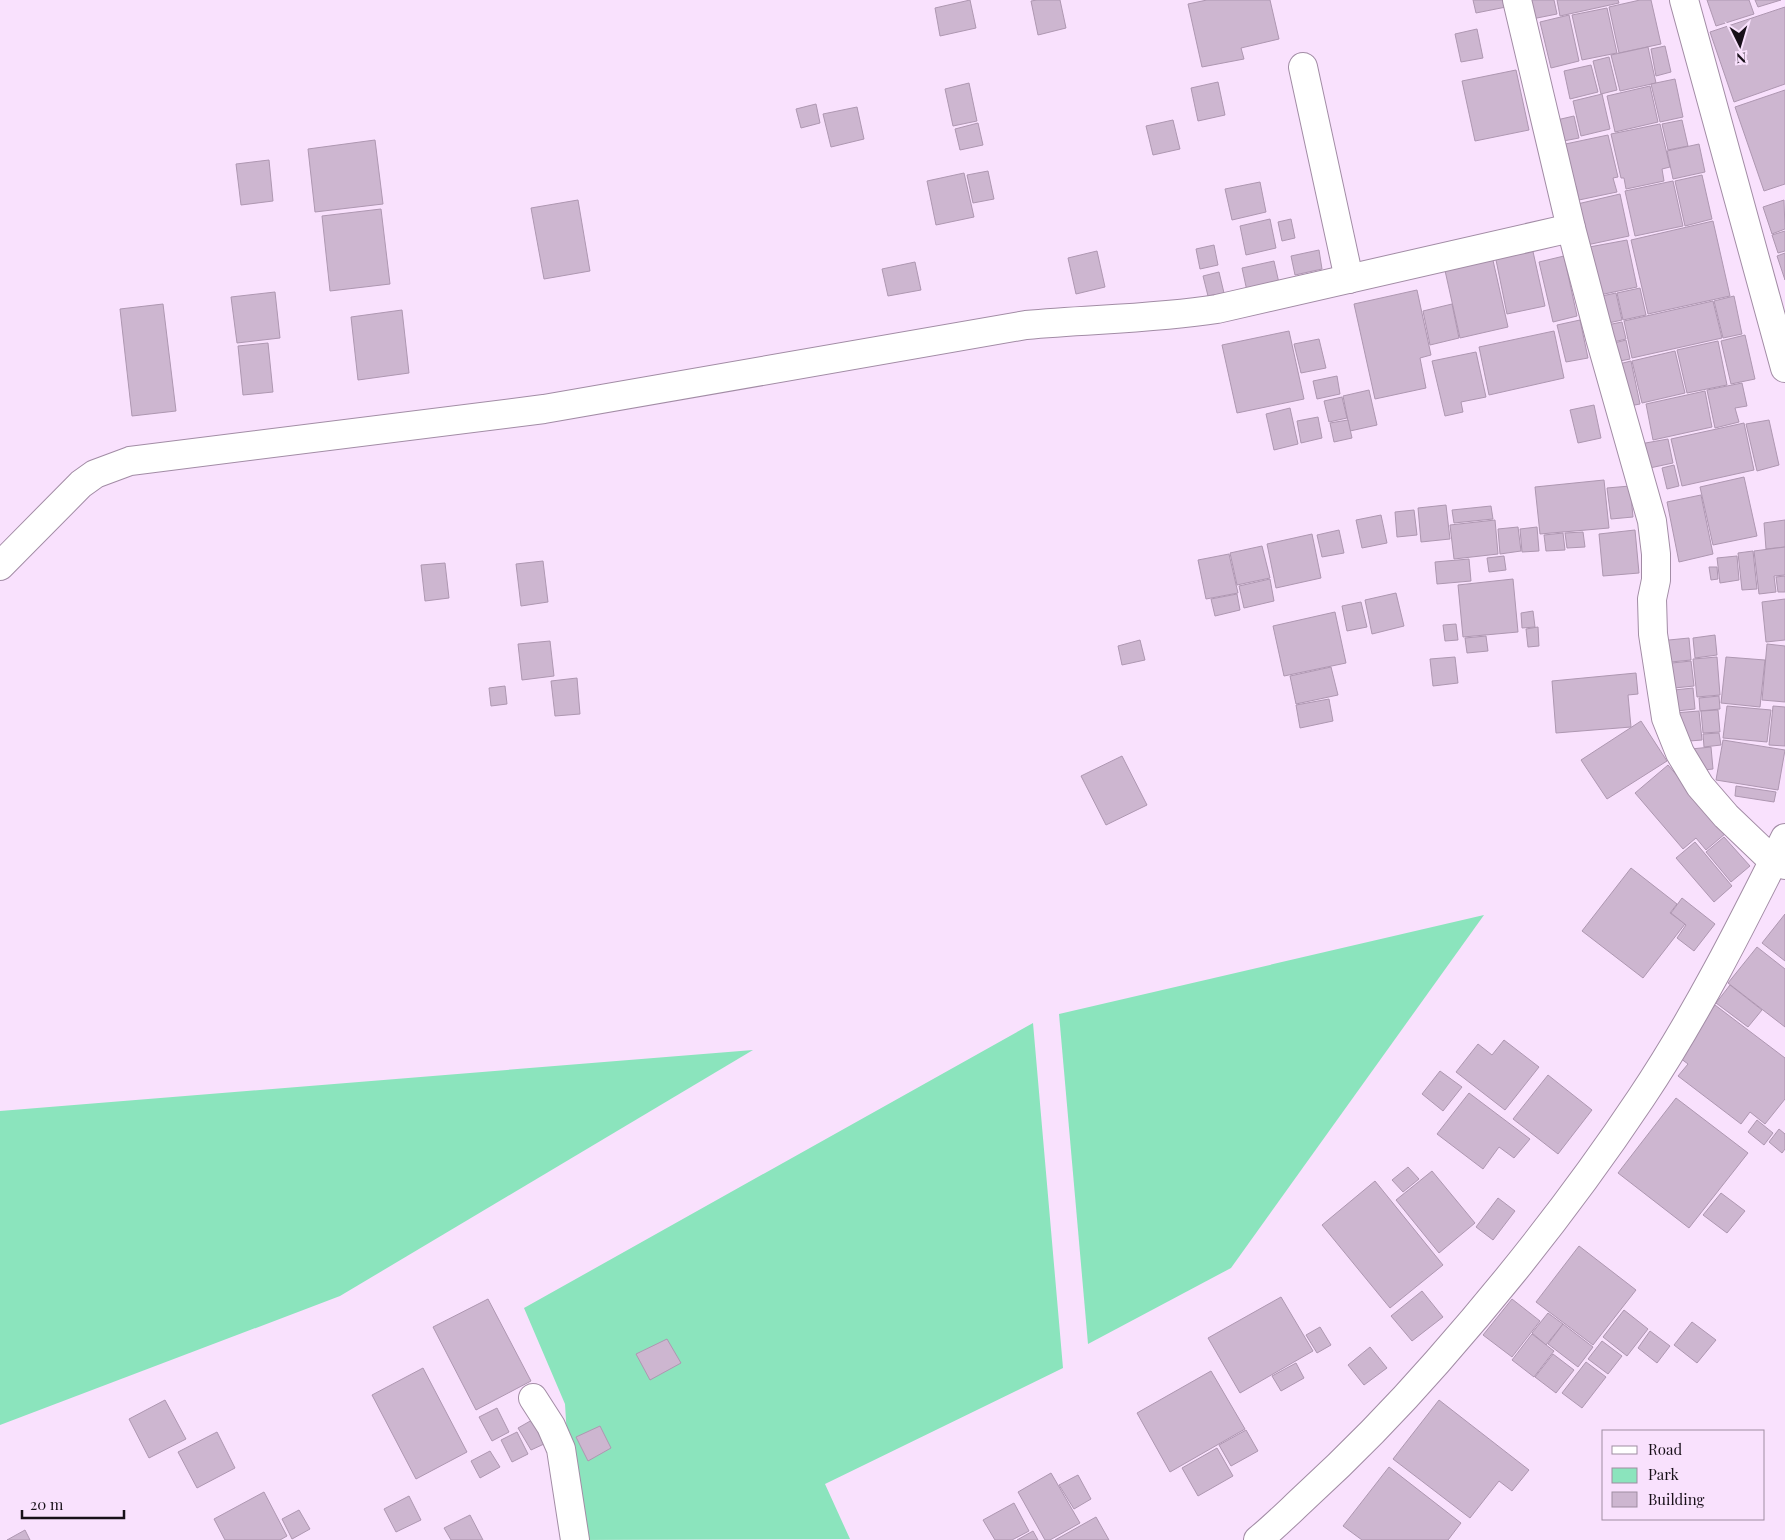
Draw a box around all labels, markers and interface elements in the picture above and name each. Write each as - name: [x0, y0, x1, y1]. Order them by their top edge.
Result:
- north arrow: [1715, 20, 1765, 70]
- text: N: [1735, 49, 1747, 68]
- legend: [1602, 1430, 1765, 1520]
- text: Road: [1648, 1439, 1682, 1459]
- text: Park: [1648, 1464, 1680, 1484]
- scale bar: [22, 1488, 125, 1520]
- text: Building: [1648, 1489, 1705, 1509]
- text: 20 m: [30, 1494, 64, 1514]

